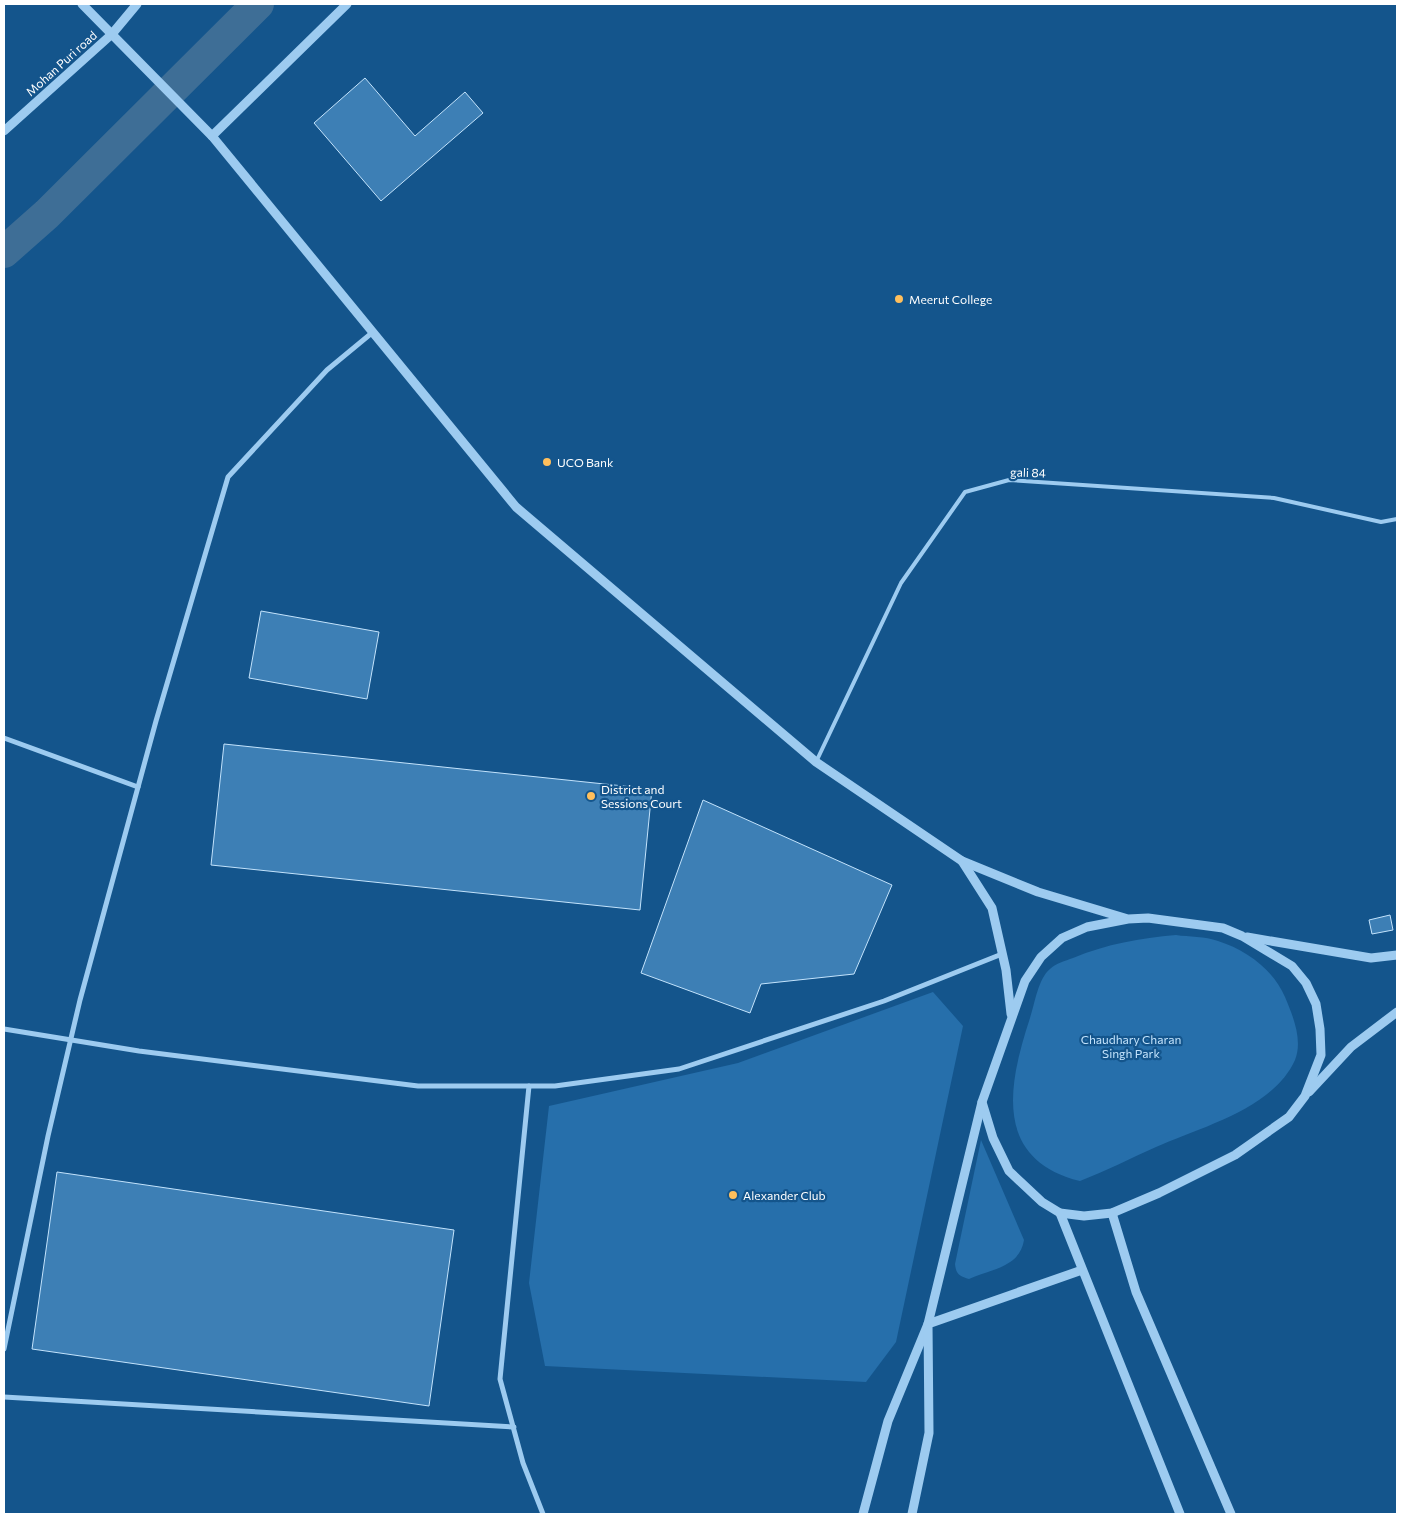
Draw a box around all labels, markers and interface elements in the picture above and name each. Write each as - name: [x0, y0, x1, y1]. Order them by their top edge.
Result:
- street label: Mohan Puri road: [23, 28, 99, 98]
- place label: Meerut College: [909, 292, 992, 306]
- marker: Meerut College: [893, 293, 905, 305]
- place label: UCO Bank: [557, 455, 614, 469]
- marker: UCO Bank: [541, 456, 553, 468]
- street label: gali 84: [1010, 464, 1046, 480]
- place label: District and Sessions Court: [601, 782, 682, 810]
- marker: District and Sessions Court: [585, 790, 597, 802]
- park label: Chaudhary Charan Singh Park: [1081, 1032, 1181, 1060]
- place label: Alexander Club: [743, 1188, 826, 1202]
- marker: Alexander Club: [727, 1189, 739, 1201]

